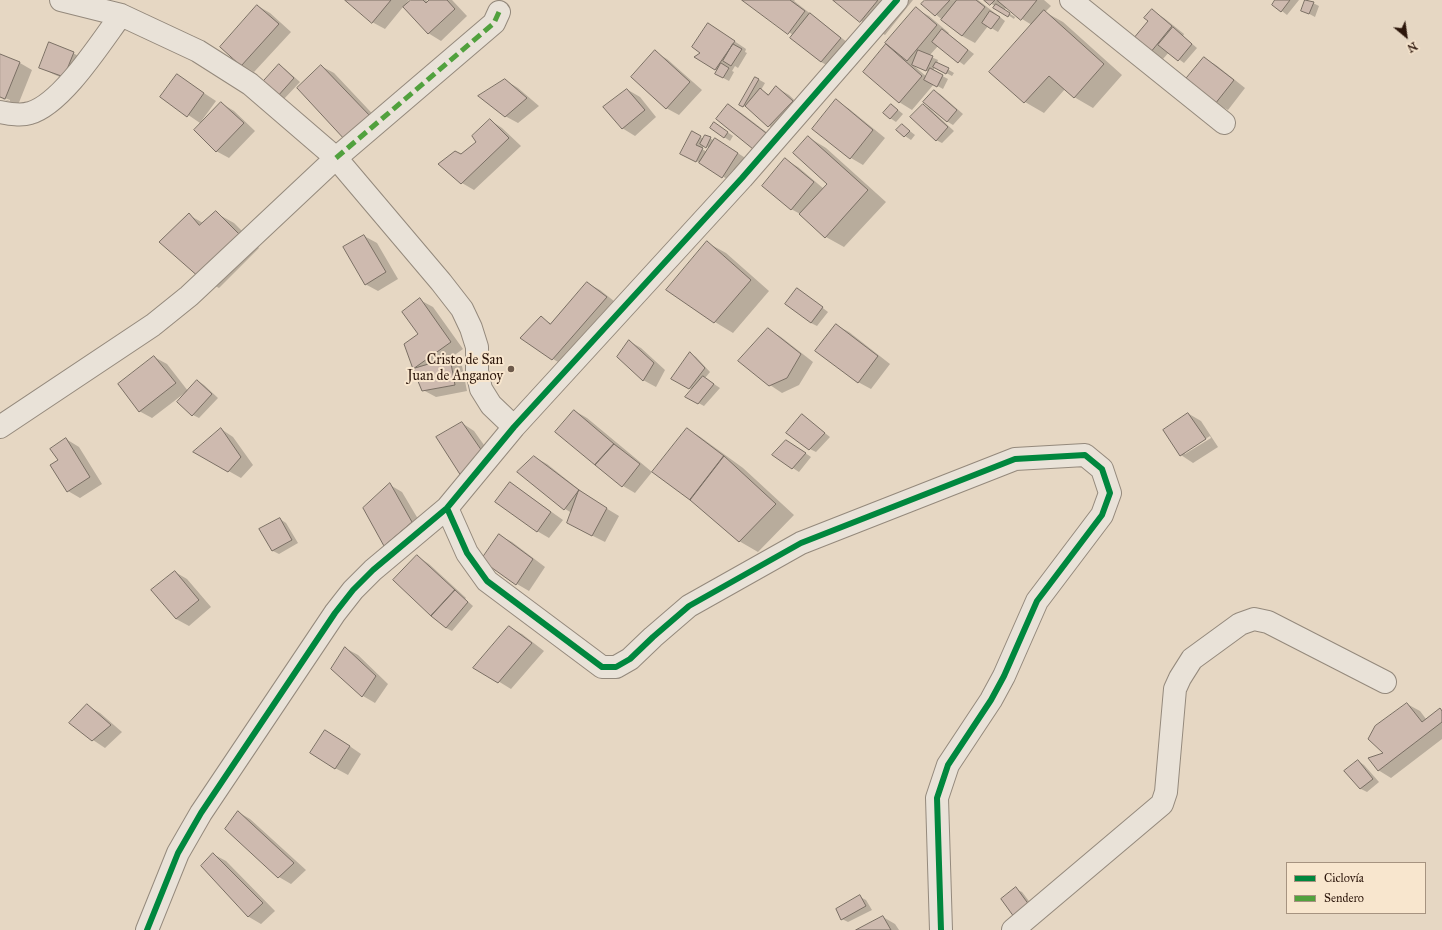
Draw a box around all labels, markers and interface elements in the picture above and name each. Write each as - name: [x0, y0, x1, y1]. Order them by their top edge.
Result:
- north arrow: [1386, 16, 1426, 56]
- text: N: [1405, 39, 1419, 55]
- place label: Cristo de San Juan de Anganoy: [407, 353, 503, 386]
- marker: Cristo de San Juan de Anganoy: [506, 364, 516, 374]
- legend: [1286, 862, 1426, 914]
- text: Ciclovía: [1324, 871, 1364, 885]
- text: Sendero: [1324, 891, 1364, 905]

